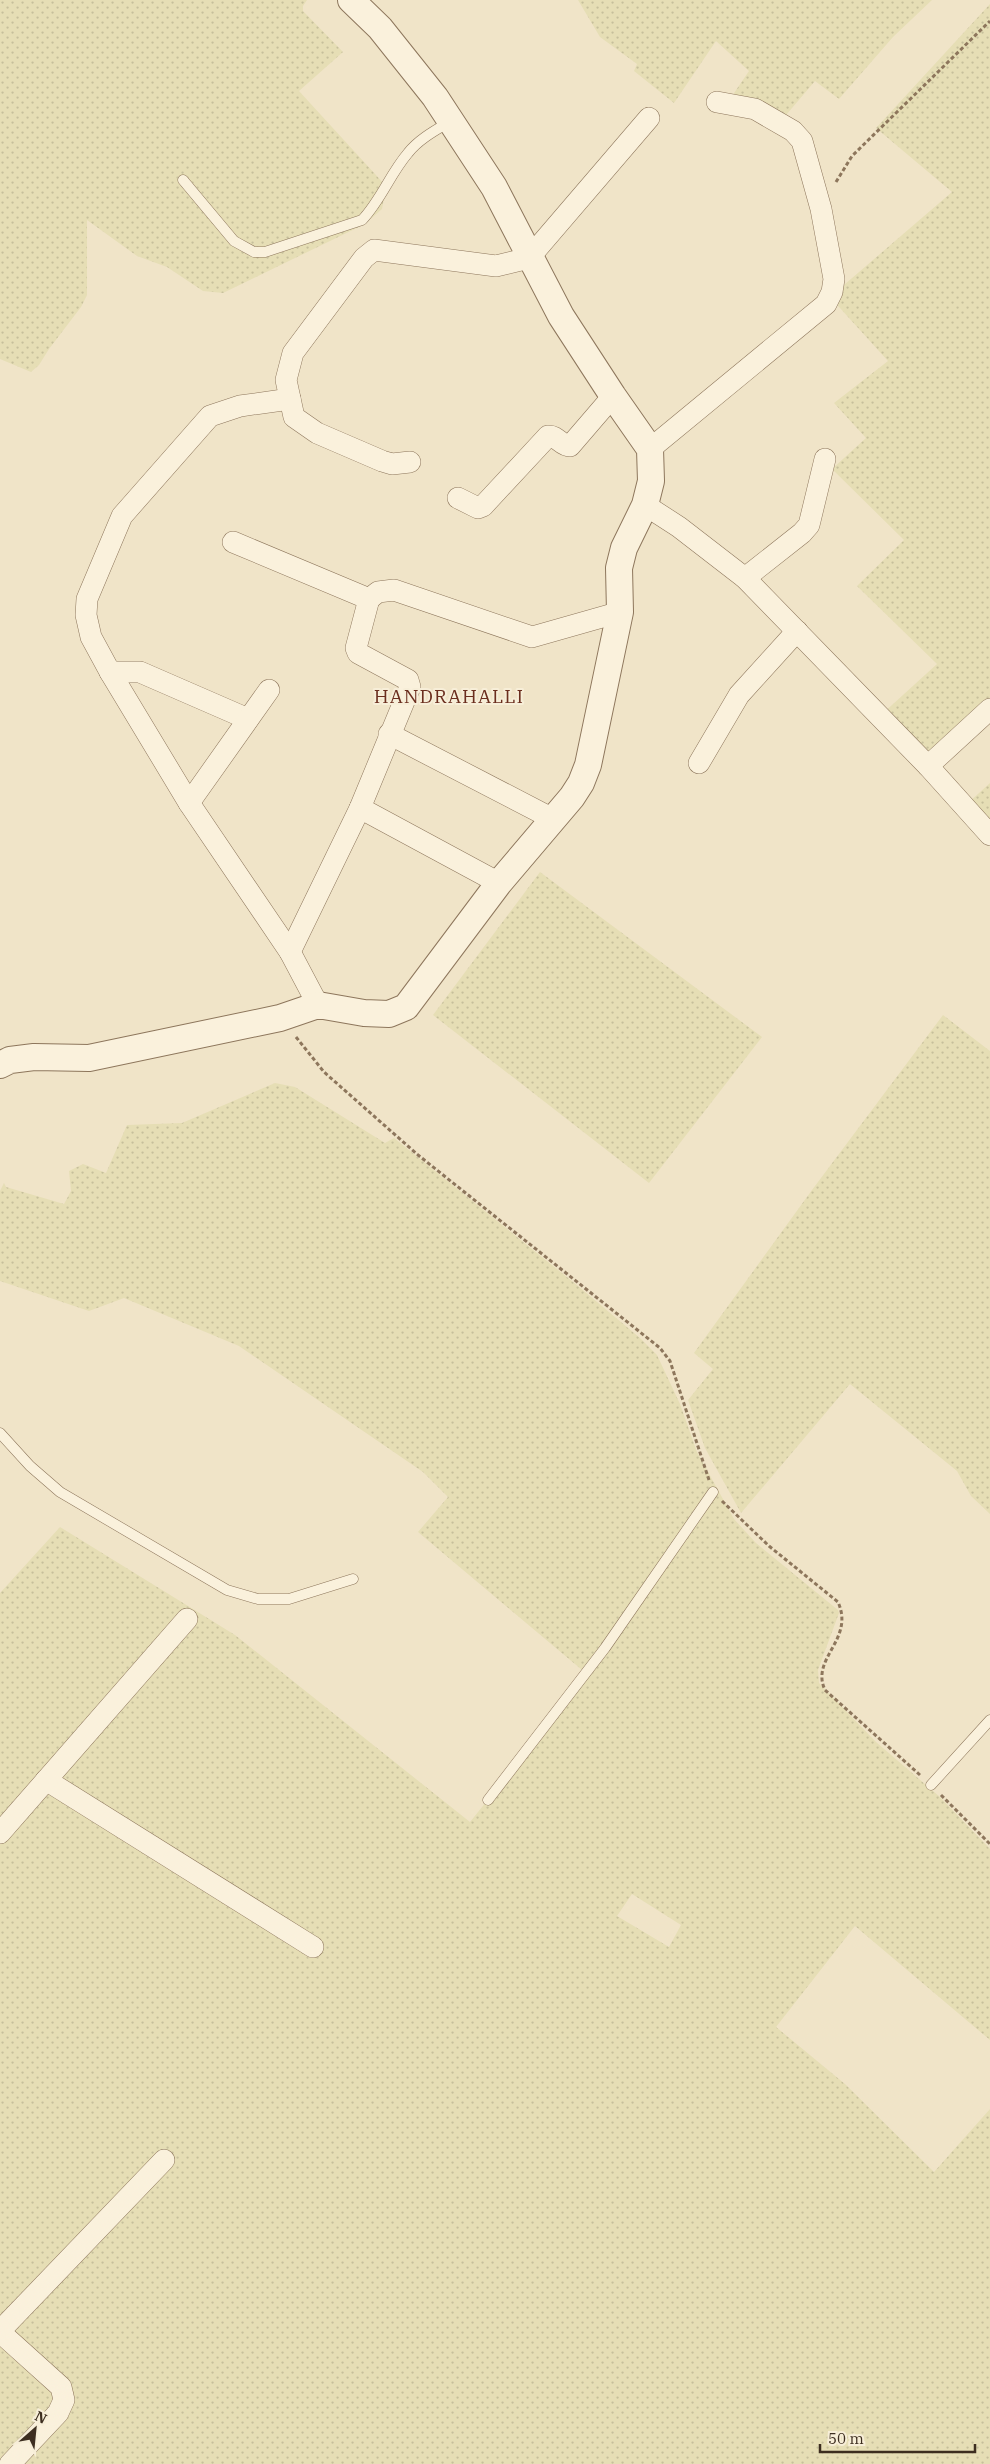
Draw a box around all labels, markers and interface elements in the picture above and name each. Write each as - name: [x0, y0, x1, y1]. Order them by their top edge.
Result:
- district label: HANDRAHALLI: [374, 684, 524, 708]
- north arrow: [10, 2404, 60, 2454]
- text: N: [32, 2407, 50, 2428]
- scale bar: [820, 2422, 975, 2454]
- text: 50 m: [828, 2429, 864, 2448]

